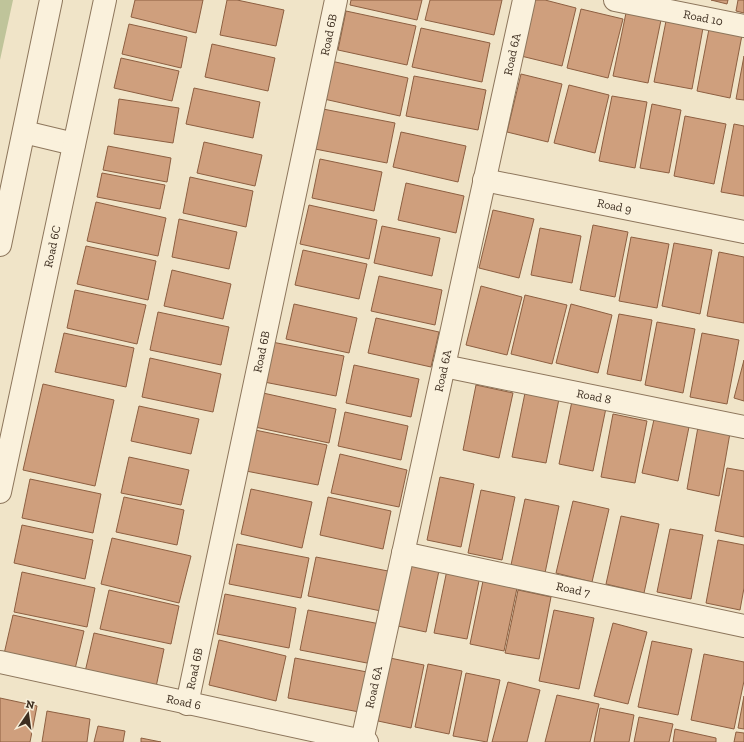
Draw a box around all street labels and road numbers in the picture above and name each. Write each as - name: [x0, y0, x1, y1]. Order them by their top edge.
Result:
- street label: Road 10: [682, 7, 724, 29]
- street label: Road 6B: [317, 13, 340, 57]
- street label: Road 6A: [501, 32, 524, 77]
- street label: Road 9: [596, 196, 633, 216]
- street label: Road 6C: [41, 224, 64, 269]
- street label: Road 6B: [250, 330, 273, 374]
- street label: Road 6A: [432, 348, 454, 393]
- street label: Road 8: [575, 386, 612, 407]
- street label: Road 7: [555, 579, 592, 600]
- street label: Road 6B: [183, 647, 206, 691]
- street label: Road 6A: [362, 665, 385, 710]
- street label: Road 6: [165, 691, 202, 713]

